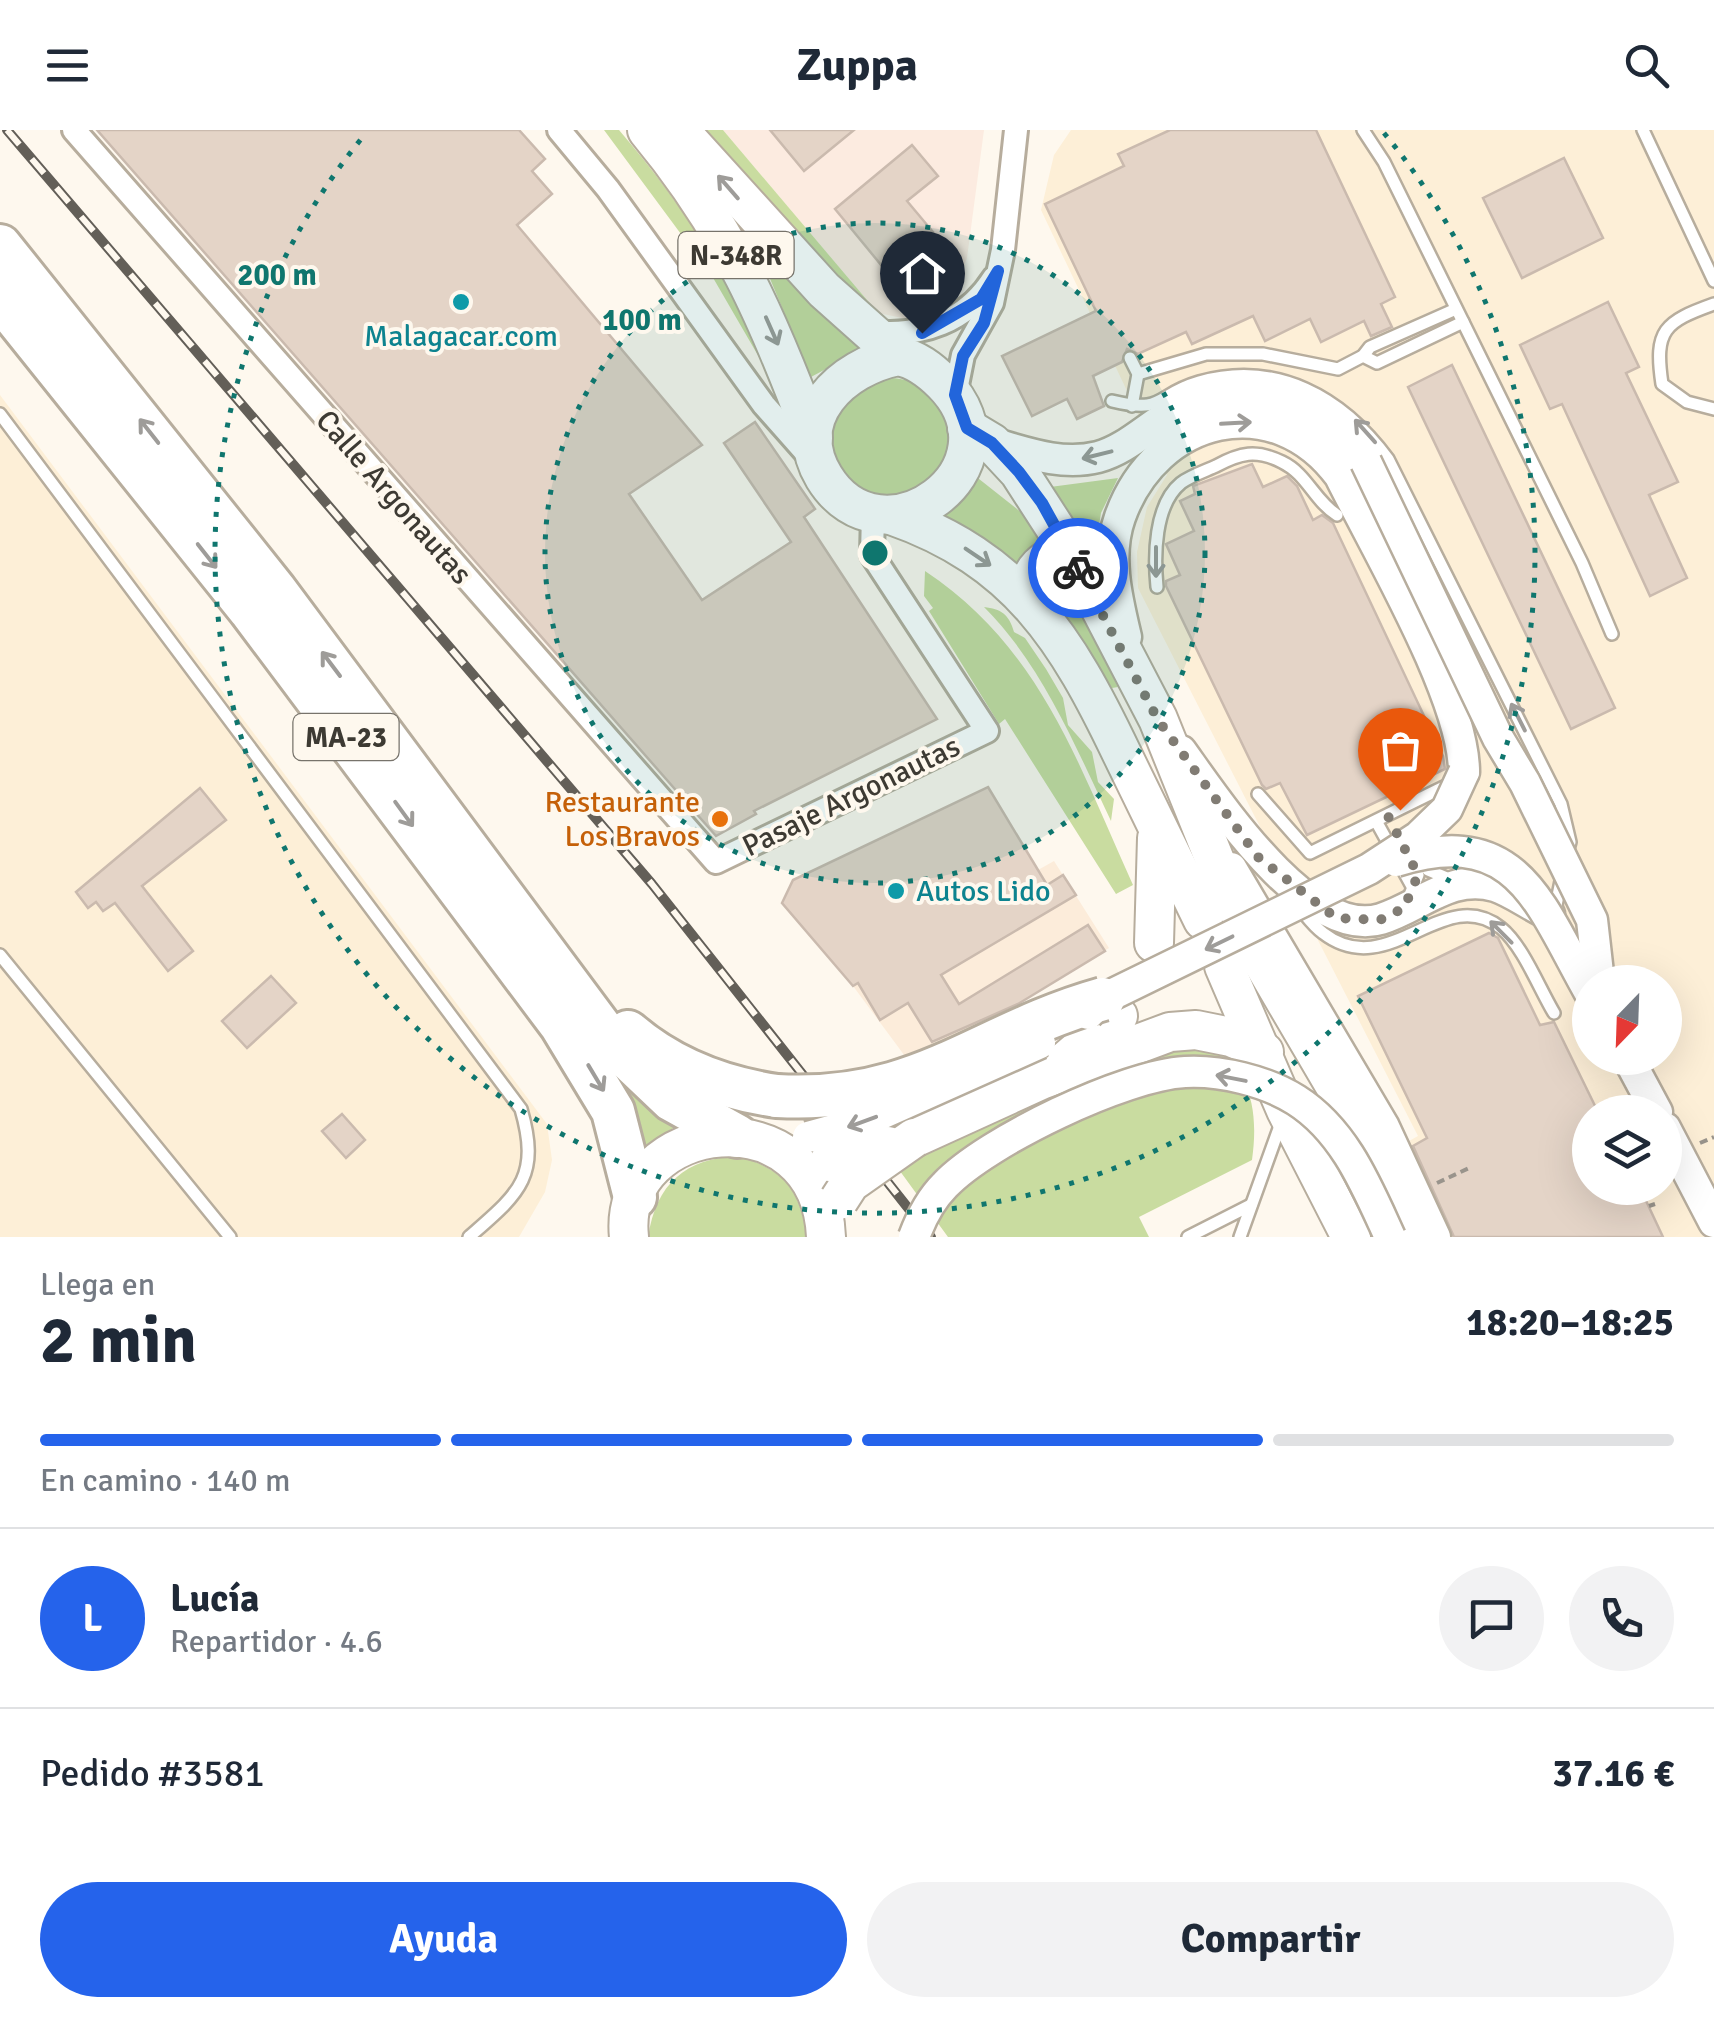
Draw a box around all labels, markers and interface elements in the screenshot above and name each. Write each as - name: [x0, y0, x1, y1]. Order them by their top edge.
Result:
- icon: menu: [40, 38, 95, 93]
- text: Zuppa: [796, 38, 918, 93]
- icon: search: [1619, 38, 1674, 93]
- one-way arrow: [718, 174, 740, 200]
- pin: [880, 231, 965, 334]
- road number: N-348R: [678, 232, 794, 278]
- icon: home: [895, 246, 950, 301]
- text: 200 m: [237, 257, 317, 294]
- marker: Malagacar.com: [450, 291, 472, 313]
- text: 100 m: [602, 302, 682, 339]
- one-way arrow: [763, 315, 782, 345]
- place label: Malagacar.com: [364, 318, 558, 355]
- street label: Calle Argonautas: [308, 403, 479, 592]
- one-way arrow: [1219, 413, 1251, 432]
- one-way arrow: [139, 418, 160, 445]
- one-way arrow: [1354, 419, 1377, 444]
- one-way arrow: [1082, 447, 1114, 465]
- courier: [1028, 518, 1128, 618]
- centre of rings: [857, 535, 893, 571]
- icon: bike: [1051, 541, 1106, 596]
- one-way arrow: [196, 542, 218, 568]
- one-way arrow: [1146, 544, 1166, 577]
- one-way arrow: [964, 547, 992, 568]
- one-way arrow: [320, 651, 341, 678]
- one-way arrow: [1508, 702, 1527, 732]
- pin: [1358, 708, 1443, 811]
- road number: MA-23: [294, 714, 398, 760]
- icon: bag: [1373, 723, 1428, 778]
- street label: Pasaje Argonautas: [736, 728, 966, 865]
- place label: Restaurante Los Bravos: [544, 784, 700, 855]
- one-way arrow: [394, 800, 415, 827]
- marker: Restaurante Los Bravos: [709, 808, 731, 830]
- place label: Autos Lido: [916, 873, 1051, 910]
- marker: Autos Lido: [885, 880, 907, 902]
- one-way arrow: [1489, 920, 1514, 945]
- one-way arrow: [1204, 934, 1234, 953]
- north arrow: [1572, 965, 1682, 1075]
- map controls: [1572, 965, 1682, 1205]
- one-way arrow: [586, 1063, 606, 1092]
- one-way arrow: [1215, 1068, 1248, 1087]
- button: layers: [1572, 1095, 1682, 1205]
- one-way arrow: [847, 1114, 878, 1132]
- text: Llega en: [40, 1265, 155, 1304]
- text: 18:20–18:25: [1466, 1299, 1674, 1346]
- text: 2 min: [40, 1301, 197, 1381]
- text: En camino · 140 m: [40, 1461, 290, 1500]
- button: chat: [1439, 1566, 1544, 1671]
- button: phone: [1569, 1566, 1674, 1671]
- text: Lucía: [170, 1575, 259, 1622]
- text: L: [83, 1595, 102, 1642]
- text: Repartidor · 4.6: [170, 1622, 383, 1661]
- text: Pedido #3581: [40, 1750, 265, 1797]
- text: 37.16 €: [1552, 1750, 1674, 1797]
- button: Ayuda: [40, 1882, 847, 1997]
- button: Compartir: [867, 1882, 1674, 1997]

